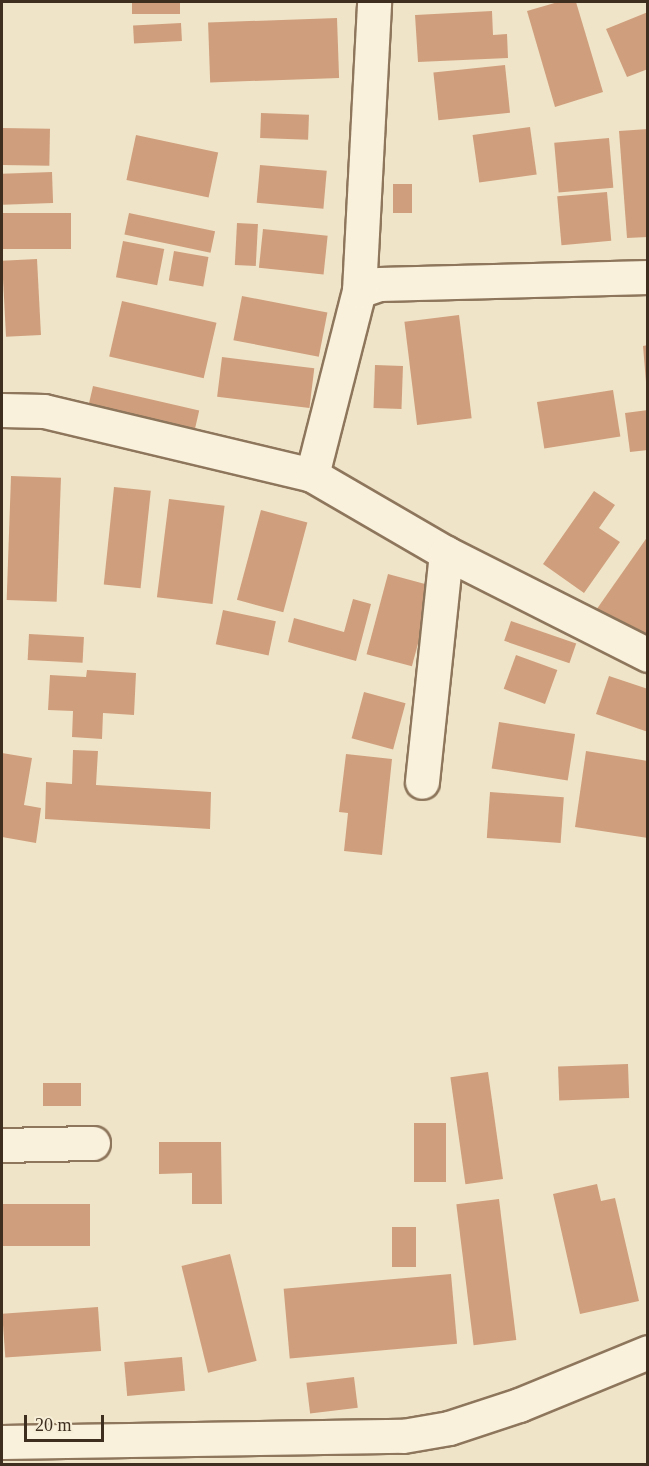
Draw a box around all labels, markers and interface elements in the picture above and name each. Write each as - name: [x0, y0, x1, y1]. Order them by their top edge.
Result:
- scale bar: [27, 1403, 106, 1441]
- text: 20 m: [35, 1415, 72, 1435]

